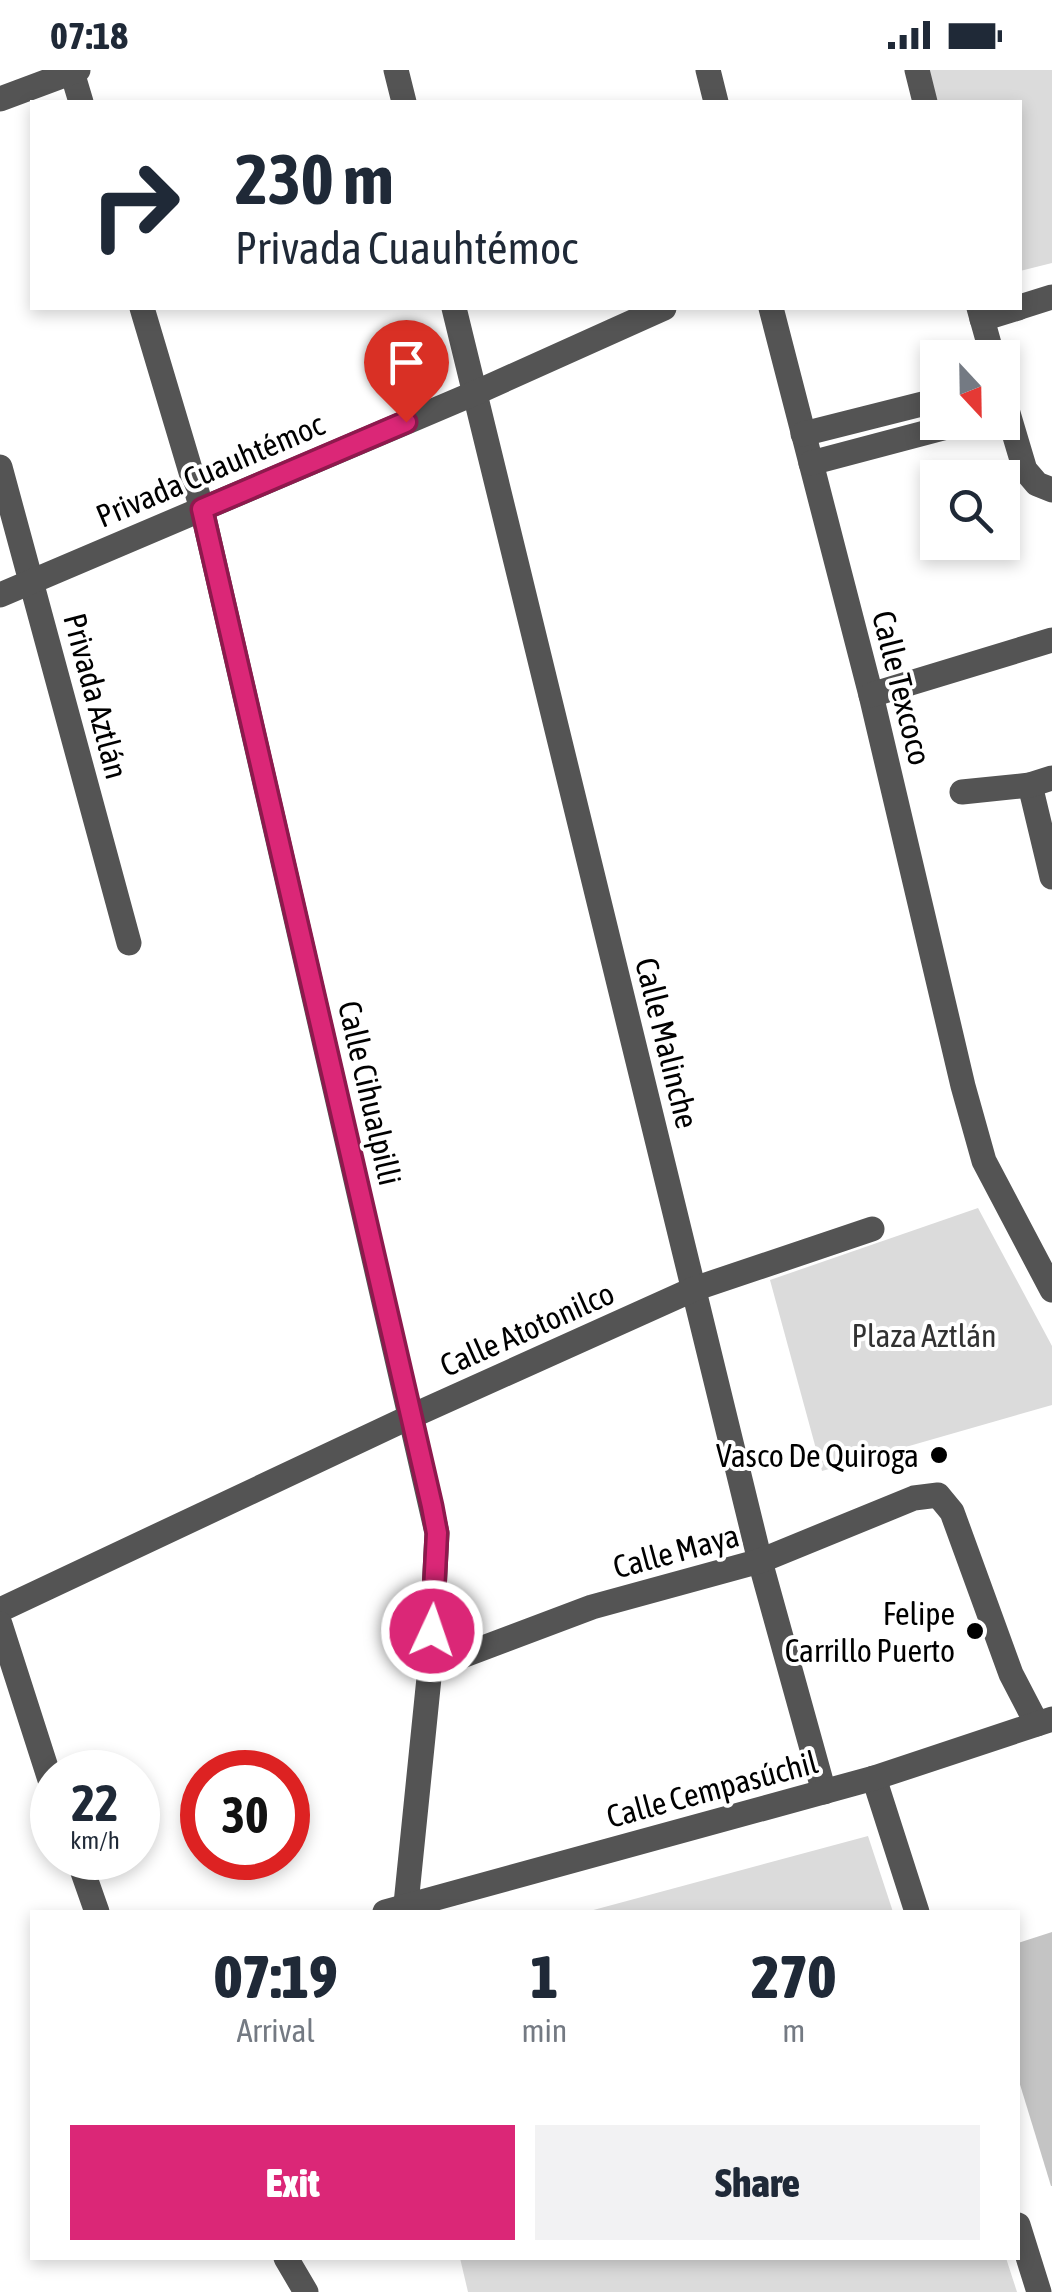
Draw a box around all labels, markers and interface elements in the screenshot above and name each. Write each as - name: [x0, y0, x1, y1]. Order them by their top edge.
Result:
- text: 07:18: [50, 14, 128, 57]
- text: 230 m: [235, 139, 394, 219]
- icon: right: [70, 140, 200, 270]
- text: Privada Cuauhtémoc: [235, 222, 578, 274]
- pin: [364, 320, 449, 423]
- icon: arrive: [379, 335, 434, 390]
- north arrow: [920, 340, 1020, 440]
- map controls: [920, 340, 1020, 560]
- street label: Privada Cuauhtémoc: [91, 405, 330, 535]
- button: search: [920, 460, 1020, 560]
- street label: Calle Texcoco: [865, 607, 939, 769]
- street label: Privada Aztlán: [56, 609, 136, 783]
- street label: Calle Malinche: [628, 954, 706, 1132]
- street label: Calle Cihualpilli: [331, 997, 409, 1189]
- street label: Calle Atotonilco: [434, 1274, 620, 1384]
- park label: Plaza Aztlán: [851, 1317, 997, 1354]
- place label: Vasco De Quiroga: [716, 1437, 919, 1474]
- marker: Vasco De Quiroga: [928, 1444, 950, 1466]
- street label: Calle Maya: [609, 1516, 743, 1586]
- position arrow: [380, 1579, 484, 1683]
- place label: Felipe Carrillo Puerto: [785, 1595, 955, 1669]
- marker: Felipe Carrillo Puerto: [964, 1620, 986, 1642]
- street label: Calle Cempasúchil: [602, 1743, 822, 1835]
- speed limit sign: 30: [180, 1750, 310, 1880]
- text: 22: [71, 1774, 118, 1832]
- text: km/h: [70, 1826, 120, 1854]
- text: 07:19: [214, 1942, 337, 2011]
- text: 1: [530, 1942, 559, 2011]
- text: 270: [751, 1942, 836, 2011]
- text: Arrival: [237, 2012, 315, 2049]
- text: min: [521, 2012, 567, 2049]
- text: m: [782, 2012, 805, 2049]
- button: Exit: [70, 2125, 515, 2240]
- button: Share: [535, 2125, 980, 2240]

